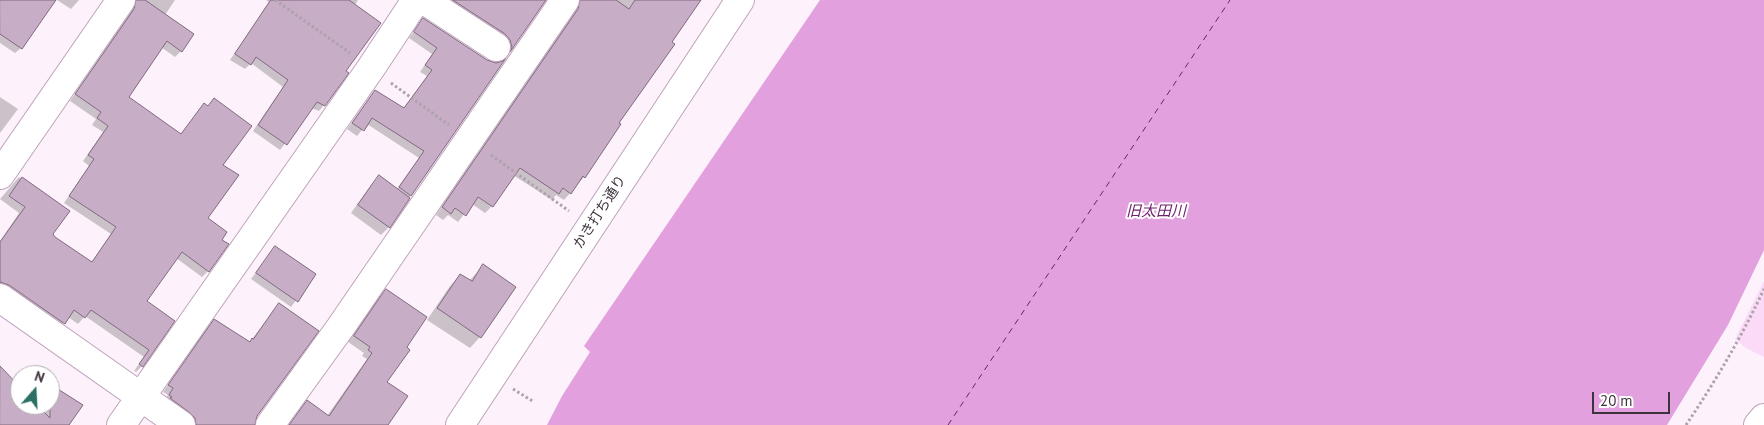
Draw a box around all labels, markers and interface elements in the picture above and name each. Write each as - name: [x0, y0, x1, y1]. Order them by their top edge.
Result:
- street label: かき打ち通り: [570, 172, 630, 252]
- water label: 旧太田川: [1126, 203, 1186, 221]
- north arrow: [10, 365, 60, 415]
- text: N: [32, 367, 47, 387]
- scale bar: [1594, 382, 1672, 414]
- text: 20 m: [1600, 391, 1633, 410]

